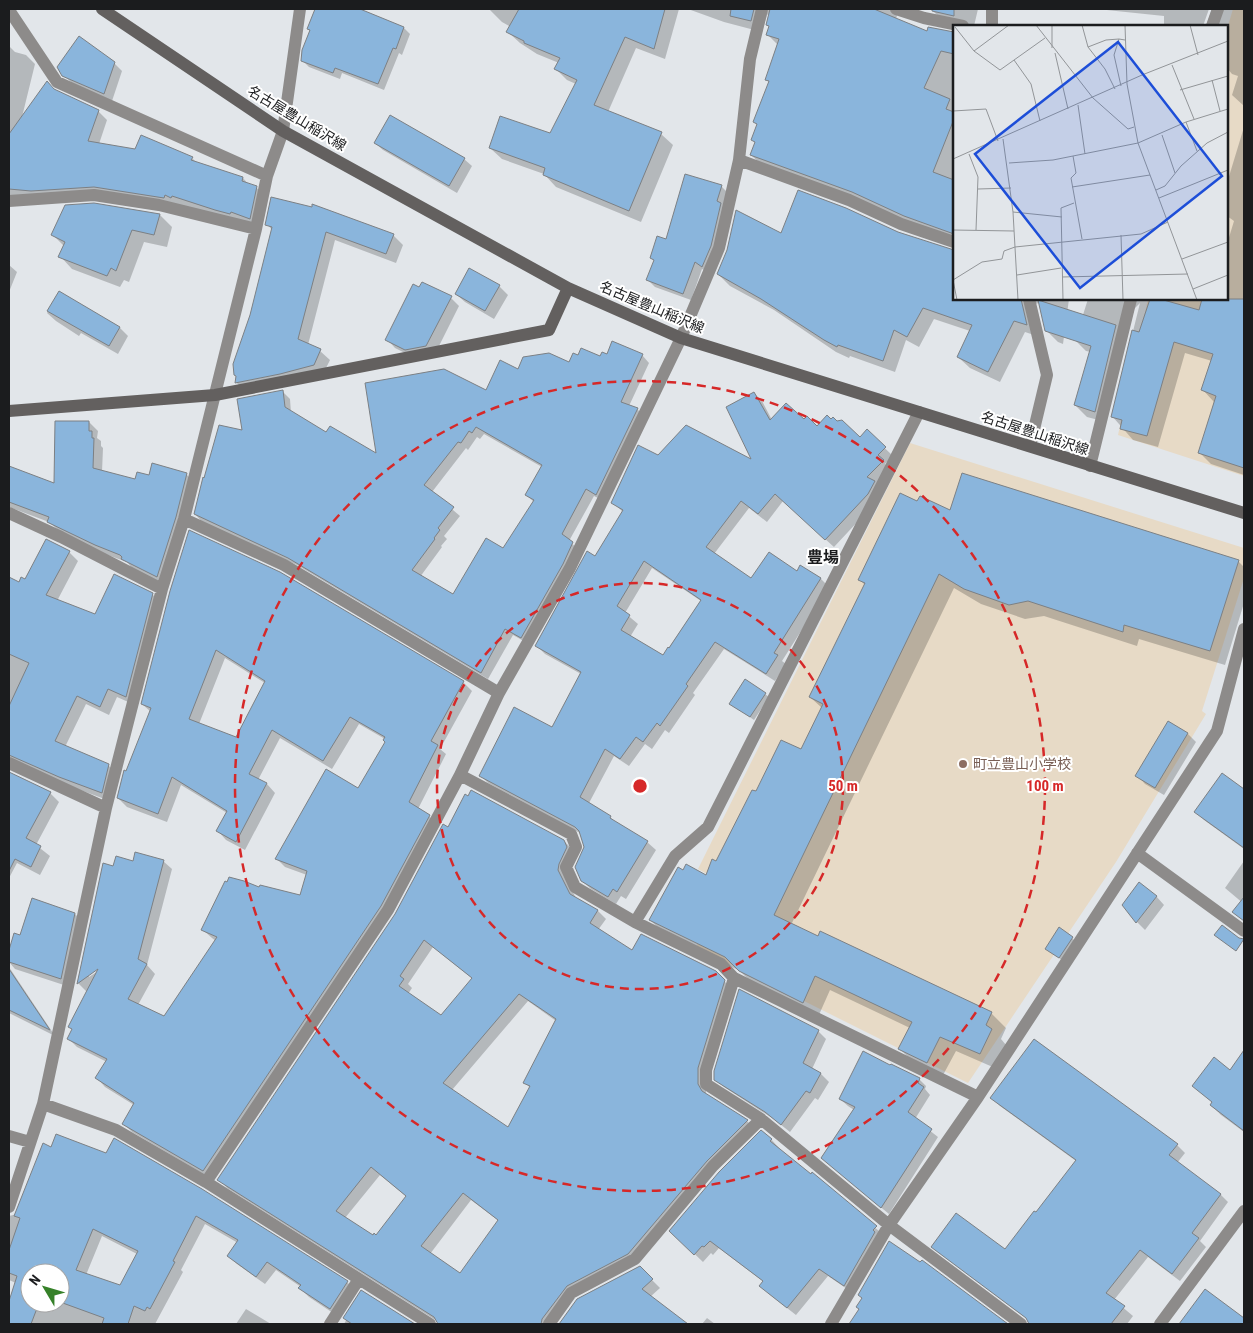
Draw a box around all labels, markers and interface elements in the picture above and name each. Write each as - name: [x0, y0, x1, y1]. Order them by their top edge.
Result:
- inset map: [953, 25, 1228, 300]
- street label: 名古屋豊山稲沢線: [245, 82, 349, 154]
- street label: 名古屋豊山稲沢線: [597, 278, 707, 336]
- street label: 名古屋豊山稲沢線: [979, 408, 1091, 458]
- district label: 豊場: [807, 548, 839, 567]
- place label: 町立豊山小学校: [973, 756, 1071, 772]
- marker: 町立豊山小学校: [957, 758, 969, 770]
- centre of rings: [631, 777, 649, 795]
- text: 50 m: [828, 777, 858, 795]
- text: 100 m: [1026, 777, 1064, 795]
- north arrow: [20, 1263, 70, 1313]
- text: N: [26, 1272, 44, 1288]

